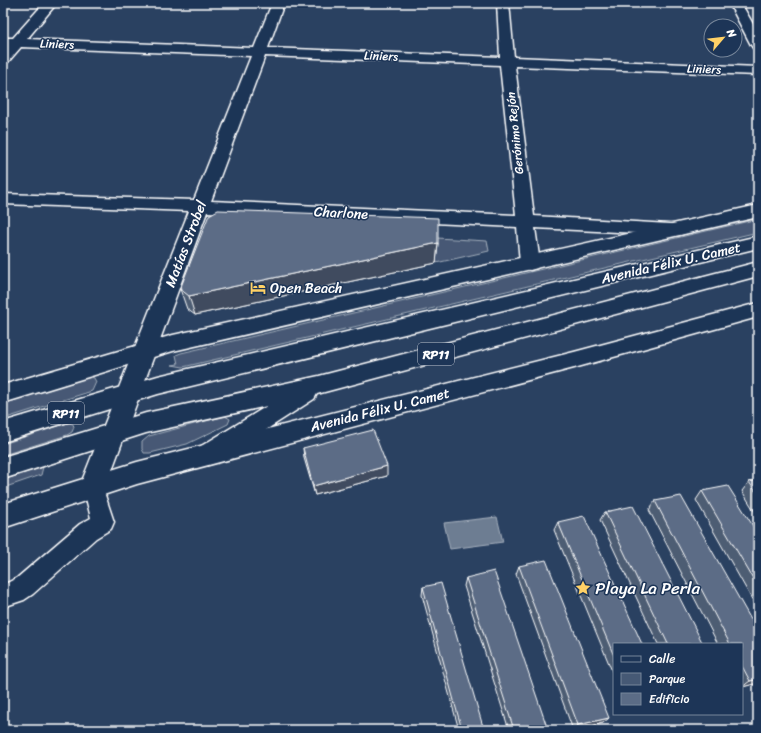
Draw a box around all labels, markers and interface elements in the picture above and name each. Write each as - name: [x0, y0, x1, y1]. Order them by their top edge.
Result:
- north arrow: [703, 18, 743, 58]
- text: N: [721, 25, 742, 42]
- street label: Liniers: [39, 32, 75, 56]
- street label: Liniers: [363, 44, 399, 68]
- street label: Liniers: [686, 57, 722, 81]
- street label: Gerónimo Rejón: [500, 90, 530, 175]
- street label: Matías Strobel: [158, 196, 214, 291]
- street label: Charlone: [313, 199, 369, 227]
- street label: Avenida Félix U. Camet: [598, 235, 743, 291]
- place label: Open Beach: [270, 276, 342, 301]
- hotel icon: Open Beach: [249, 279, 267, 297]
- road number: RP11: [418, 343, 454, 365]
- street label: Avenida Félix U. Camet: [307, 381, 452, 440]
- road number: RP11: [48, 402, 84, 424]
- place label: Playa La Perla: [595, 573, 701, 603]
- place icon: Playa La Perla: [574, 579, 592, 597]
- legend: [613, 643, 743, 715]
- text: Calle: [649, 648, 676, 670]
- text: Parque: [649, 668, 686, 690]
- text: Edificio: [649, 688, 689, 710]

